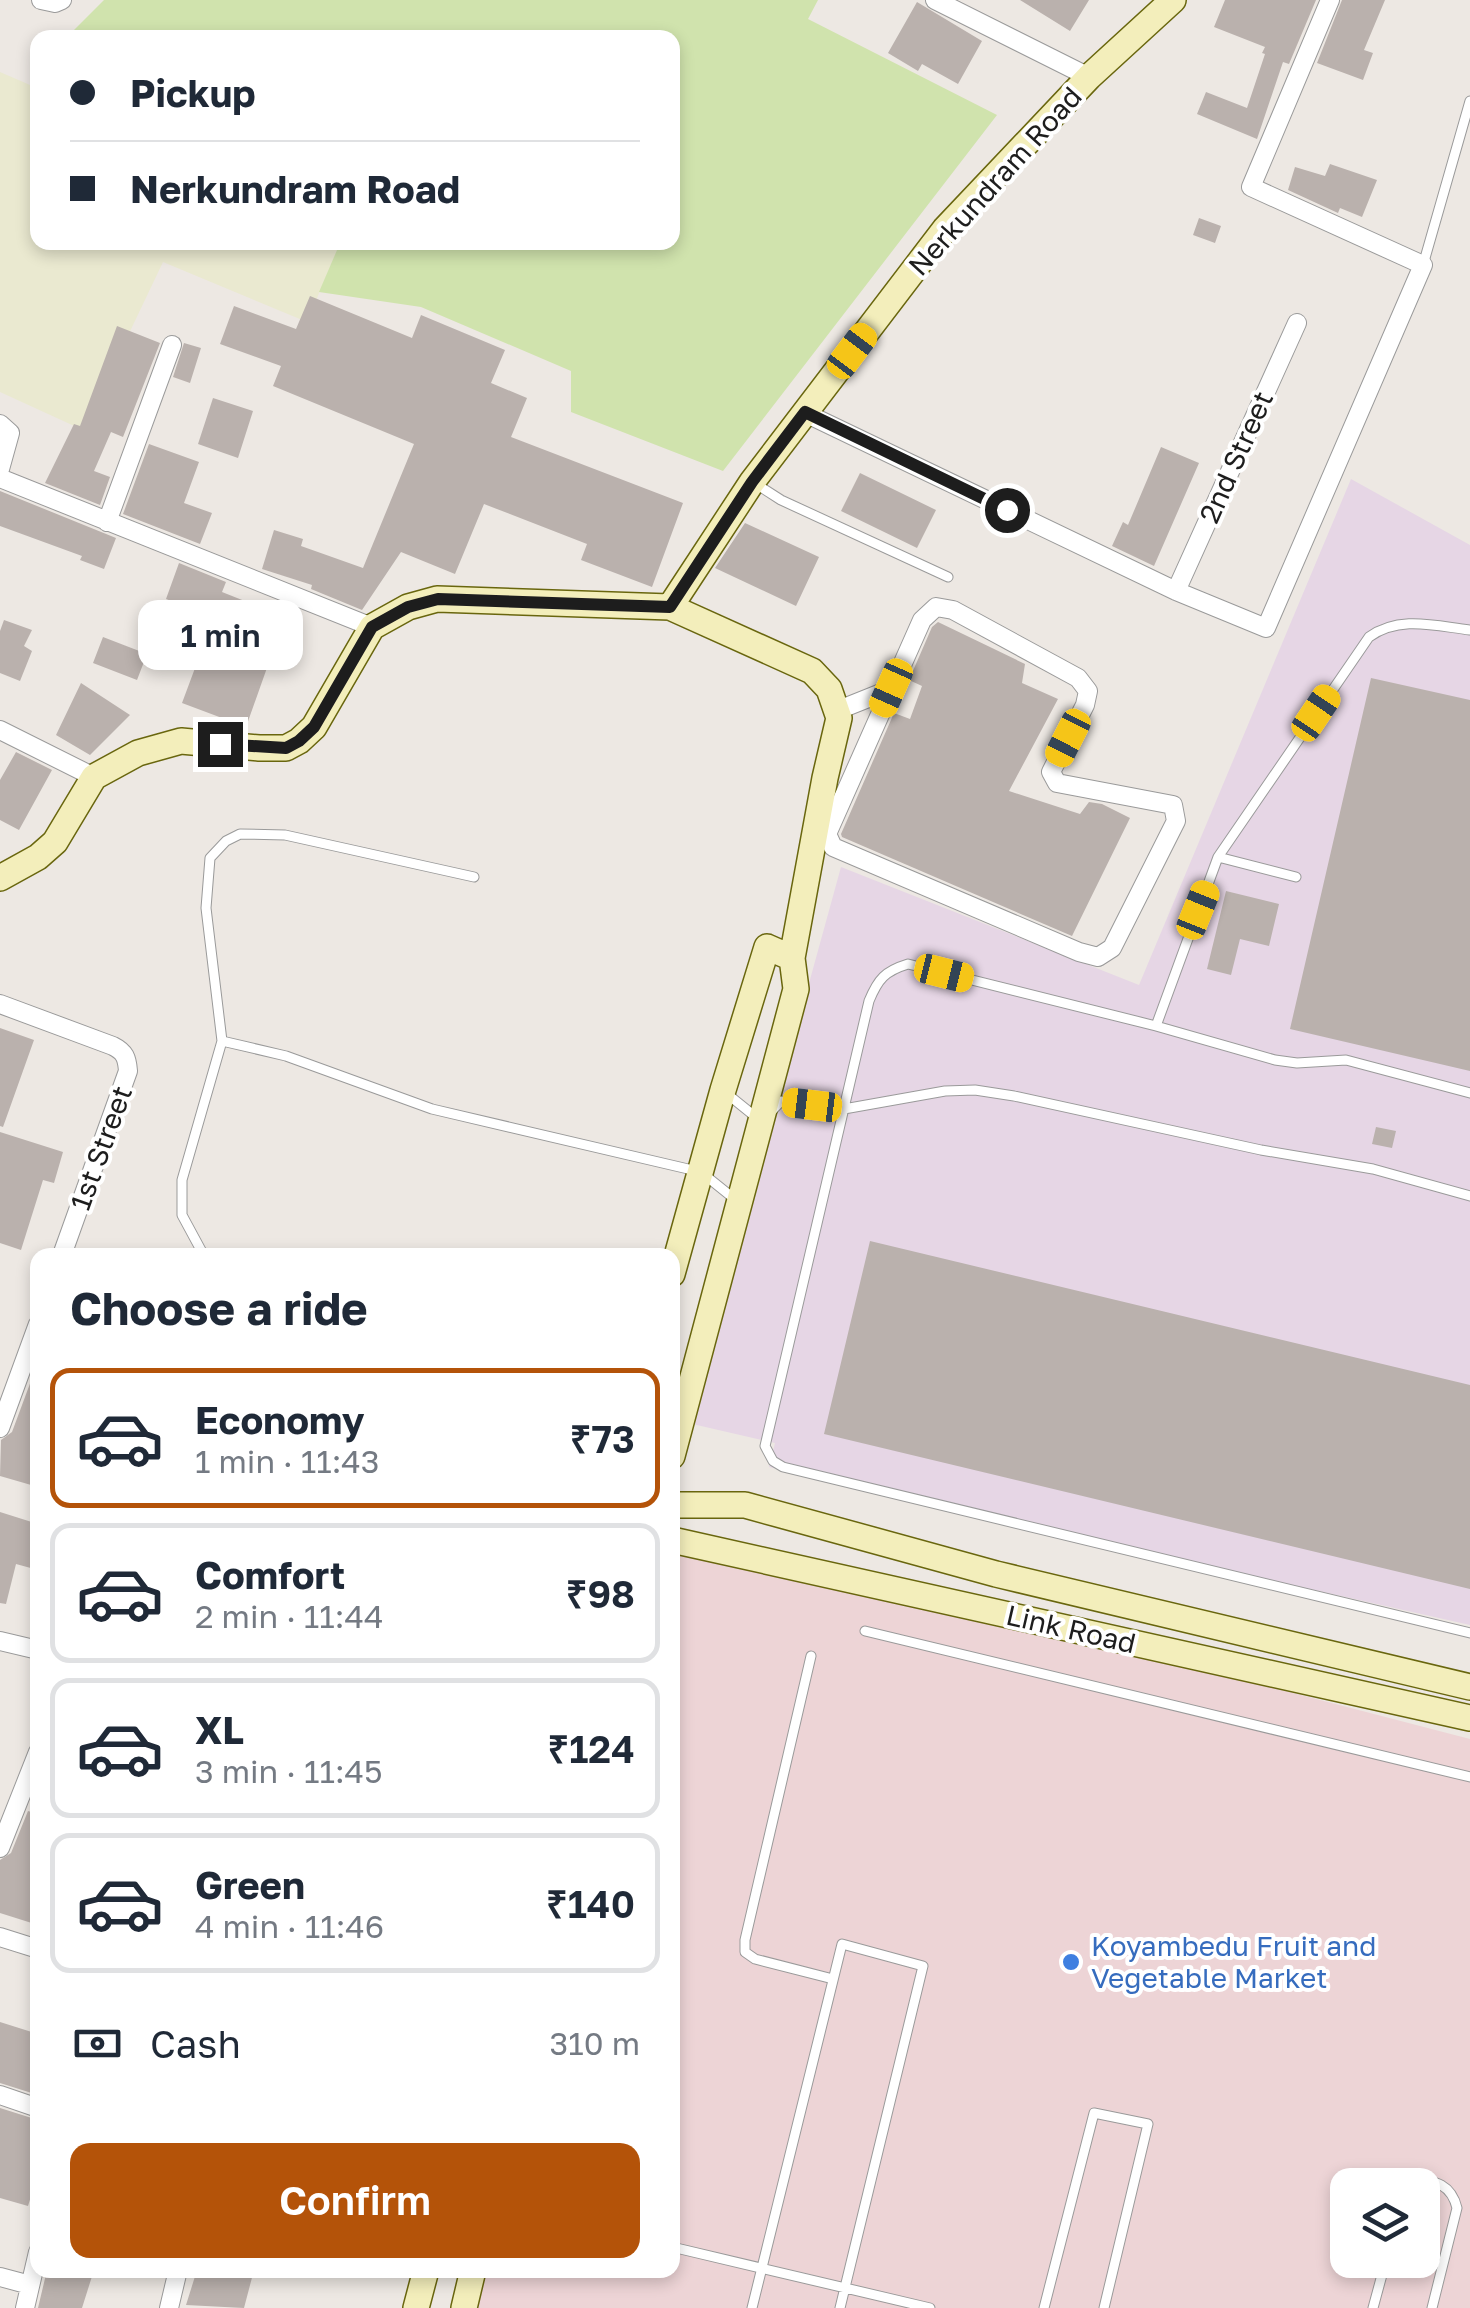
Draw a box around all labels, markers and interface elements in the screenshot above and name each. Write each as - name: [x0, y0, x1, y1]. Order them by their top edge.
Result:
- text: Pickup: [130, 70, 256, 115]
- street label: Nerkundram Road: [901, 80, 1088, 282]
- text: Nerkundram Road: [130, 166, 460, 211]
- car: [822, 318, 882, 384]
- street label: 2nd Street: [1192, 386, 1279, 528]
- route start: [985, 488, 1030, 533]
- callout: 1 min: [138, 599, 302, 669]
- text: 1 min: [180, 616, 261, 654]
- car: [865, 654, 917, 722]
- car: [1287, 680, 1345, 746]
- car: [1041, 704, 1095, 772]
- route end: [198, 722, 243, 767]
- car: [1173, 877, 1223, 943]
- car: [911, 951, 977, 995]
- street label: 1st Street: [63, 1081, 138, 1214]
- car: [780, 1086, 844, 1124]
- text: Choose a ride: [70, 1281, 368, 1335]
- icon: car: [75, 1393, 165, 1483]
- text: Economy: [195, 1397, 364, 1442]
- text: ₹73: [570, 1416, 635, 1461]
- text: 1 min · 11:43: [195, 1442, 380, 1480]
- icon: car: [75, 1548, 165, 1638]
- text: Comfort: [195, 1552, 345, 1597]
- text: ₹98: [566, 1571, 635, 1616]
- text: 2 min · 11:44: [195, 1597, 383, 1635]
- street label: Link Road: [1003, 1598, 1139, 1659]
- icon: car: [75, 1703, 165, 1793]
- text: XL: [195, 1707, 244, 1752]
- text: ₹124: [547, 1726, 635, 1771]
- text: 3 min · 11:45: [195, 1752, 383, 1790]
- icon: car: [75, 1858, 165, 1948]
- text: Green: [195, 1862, 305, 1907]
- text: ₹140: [546, 1881, 635, 1926]
- text: 4 min · 11:46: [195, 1907, 384, 1945]
- place label: Koyambedu Fruit and Vegetable Market: [1091, 1929, 1377, 1994]
- marker: Koyambedu Fruit and Vegetable Market: [1060, 1951, 1082, 1973]
- icon: cash: [70, 2016, 125, 2071]
- text: Cash: [150, 2021, 241, 2066]
- text: 310 m: [550, 2024, 640, 2062]
- button: Confirm: [70, 2143, 640, 2258]
- map controls: [1330, 2168, 1440, 2278]
- button: layers: [1330, 2168, 1440, 2278]

